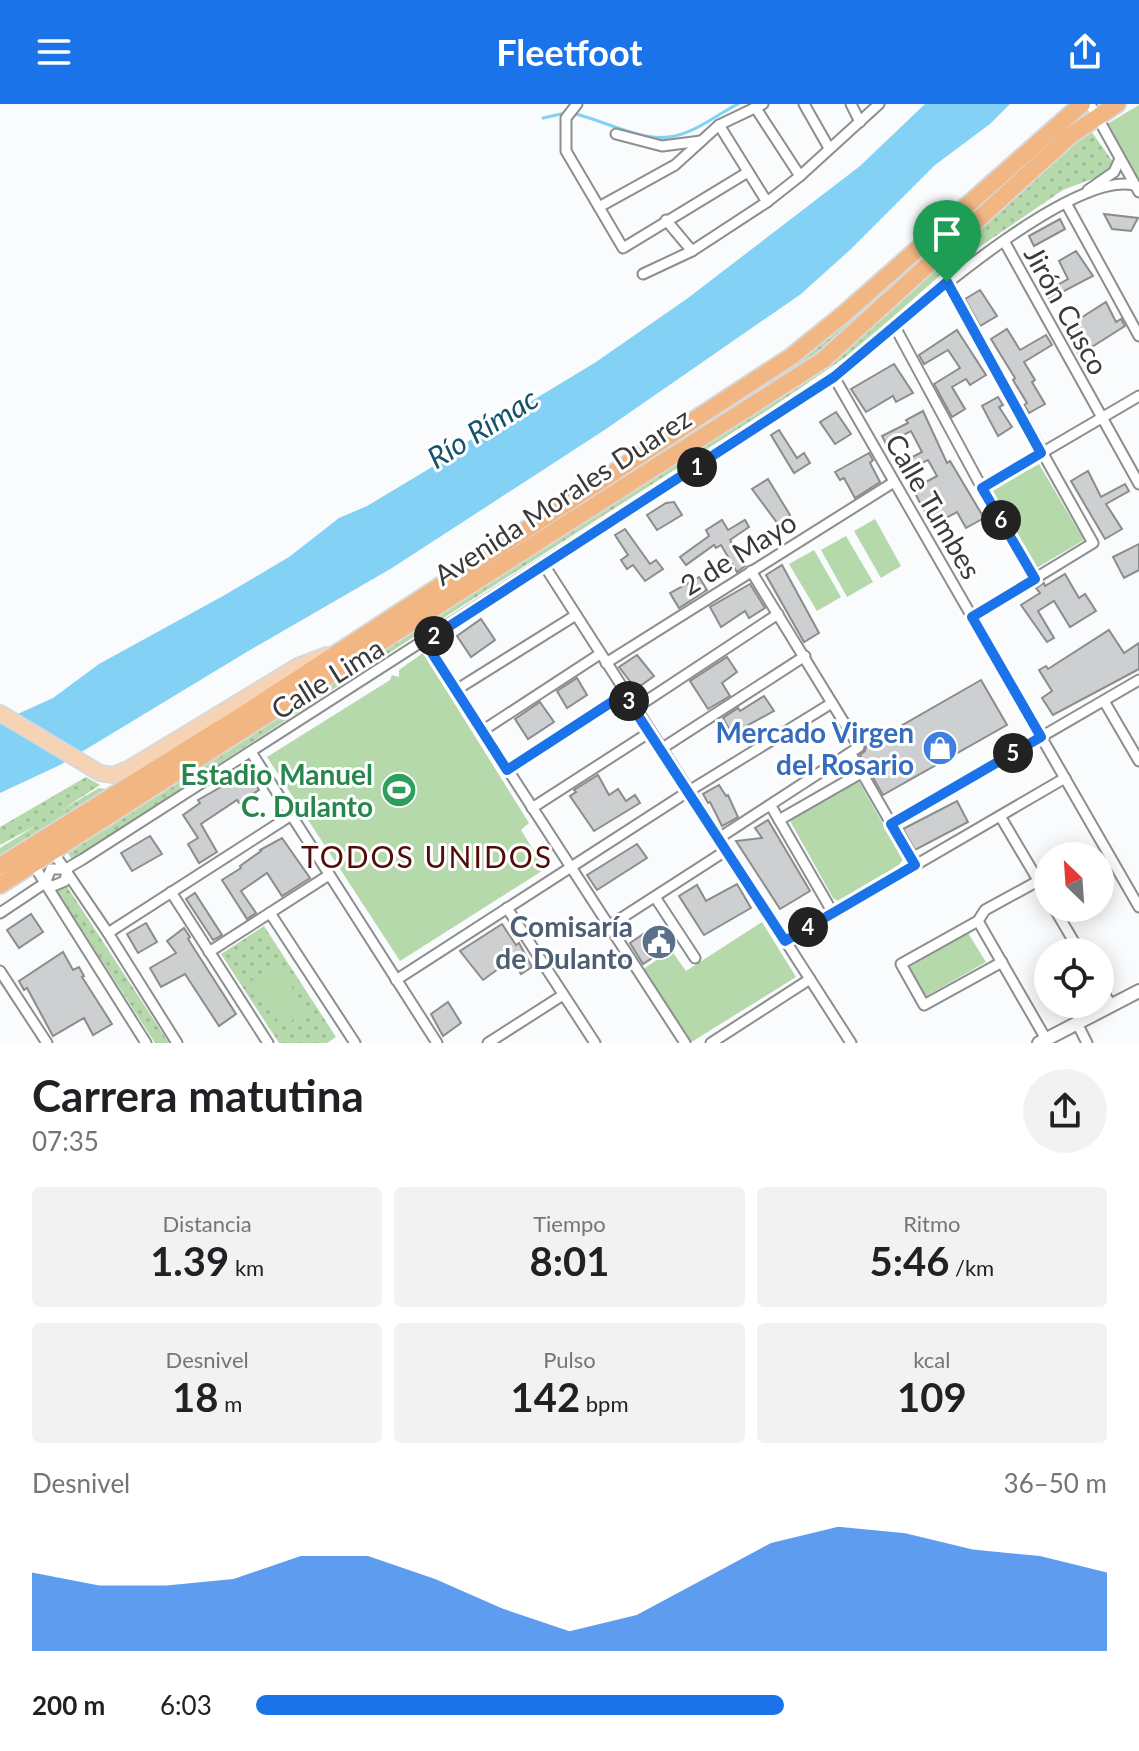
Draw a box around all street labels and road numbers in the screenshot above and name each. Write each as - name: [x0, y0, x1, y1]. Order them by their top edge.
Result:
- street label: Jirón Cusco: [1018, 240, 1116, 380]
- street label: Avenida Morales Duarez: [427, 400, 697, 592]
- street label: Calle Tumbes: [879, 427, 989, 585]
- street label: 2 de Mayo: [674, 504, 802, 602]
- street label: Calle Lima: [265, 630, 389, 726]

